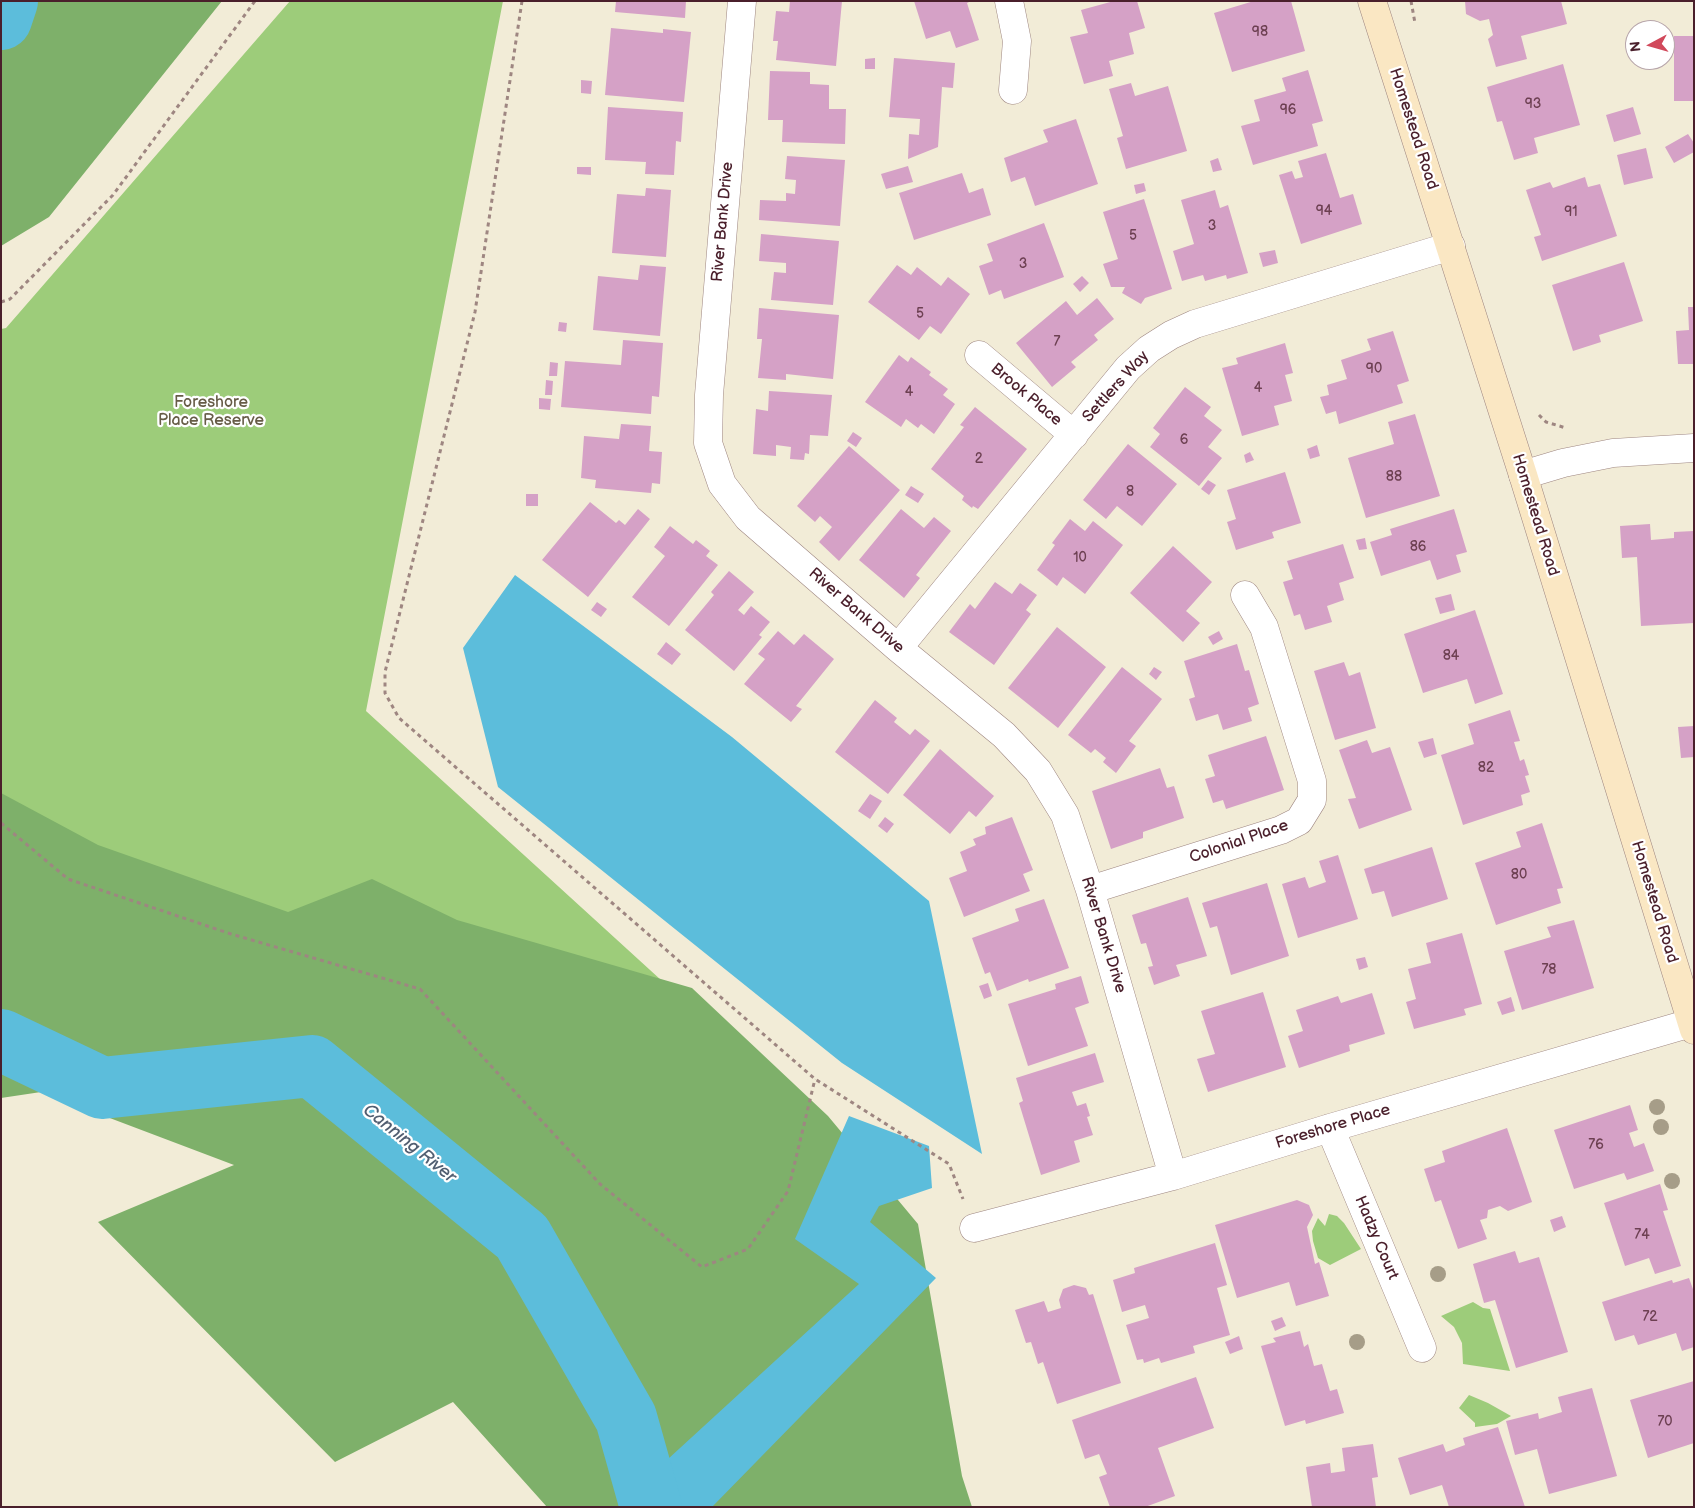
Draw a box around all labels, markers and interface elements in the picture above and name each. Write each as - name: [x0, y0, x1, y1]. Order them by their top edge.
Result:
- north arrow: [1625, 20, 1675, 70]
- house number: 98: [1252, 24, 1268, 40]
- text: N: [1627, 40, 1645, 53]
- street label: Homestead Road: [1384, 66, 1442, 192]
- house number: 93: [1525, 96, 1541, 112]
- house number: 96: [1280, 102, 1296, 118]
- street label: River Bank Drive: [708, 161, 738, 283]
- house number: 94: [1316, 203, 1332, 219]
- house number: 91: [1564, 204, 1578, 220]
- house number: 3: [1208, 218, 1216, 234]
- house number: 5: [1129, 228, 1137, 244]
- house number: 3: [1019, 256, 1027, 272]
- house number: 5: [916, 306, 924, 322]
- house number: 7: [1054, 334, 1060, 350]
- street label: Settlers Way: [1079, 347, 1153, 427]
- street label: Brook Place: [986, 360, 1066, 430]
- house number: 90: [1366, 361, 1382, 377]
- house number: 4: [1254, 380, 1262, 396]
- house number: 4: [905, 384, 913, 400]
- park label: Foreshore Place Reserve: [158, 393, 264, 431]
- house number: 6: [1180, 432, 1188, 448]
- house number: 2: [975, 451, 983, 467]
- street label: Homestead Road: [1507, 452, 1563, 578]
- house number: 88: [1386, 469, 1402, 485]
- house number: 8: [1126, 484, 1134, 500]
- house number: 86: [1410, 539, 1426, 555]
- house number: 10: [1073, 550, 1087, 566]
- street label: River Bank Drive: [804, 564, 908, 658]
- house number: 84: [1443, 648, 1459, 664]
- house number: 82: [1478, 760, 1494, 776]
- street label: Colonial Place: [1187, 816, 1291, 868]
- street label: Homestead Road: [1626, 839, 1682, 965]
- house number: 80: [1511, 867, 1527, 883]
- street label: River Bank Drive: [1076, 875, 1130, 995]
- house number: 78: [1541, 962, 1557, 978]
- water label: Canning River: [358, 1100, 460, 1188]
- street label: Foreshore Place: [1273, 1100, 1393, 1154]
- house number: 76: [1588, 1137, 1604, 1153]
- street label: Hadzy Court: [1350, 1193, 1402, 1283]
- house number: 74: [1634, 1227, 1650, 1243]
- house number: 72: [1642, 1309, 1658, 1325]
- house number: 70: [1657, 1414, 1673, 1430]

